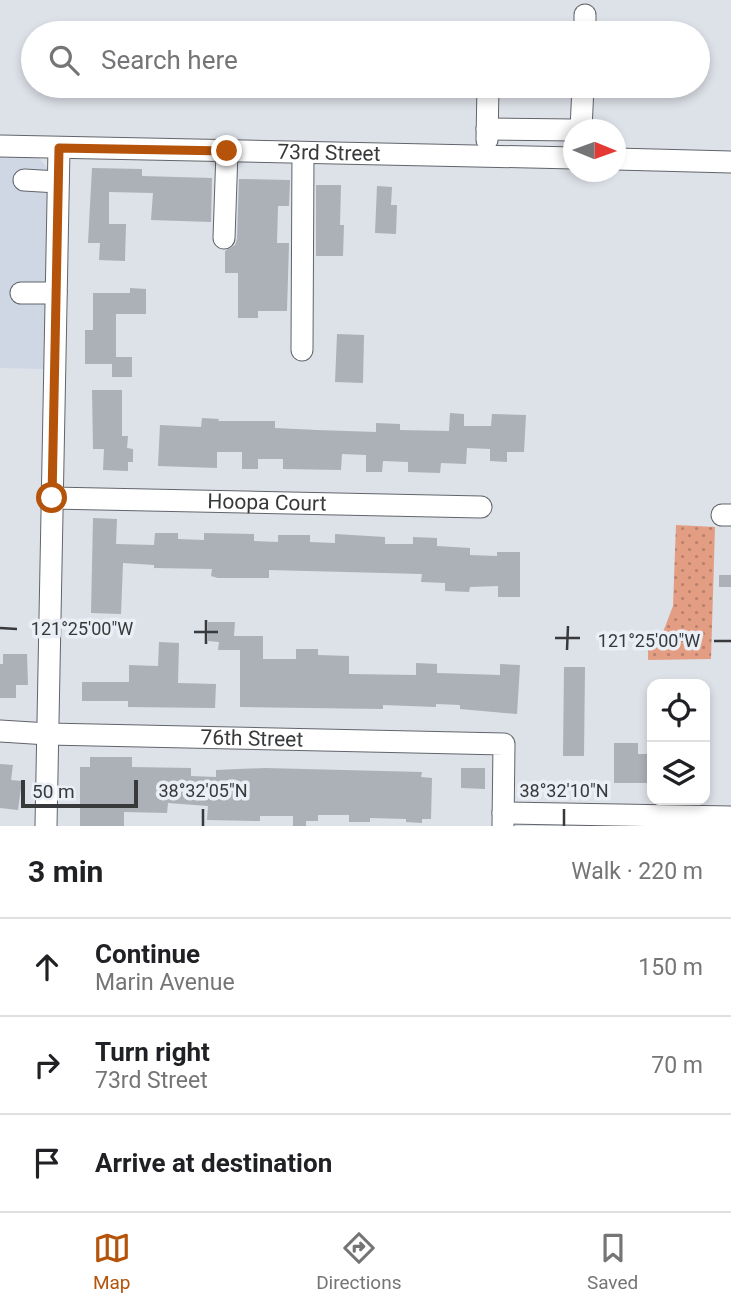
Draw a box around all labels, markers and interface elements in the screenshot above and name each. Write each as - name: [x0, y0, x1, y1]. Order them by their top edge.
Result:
- search box: [21, 21, 710, 98]
- icon: search: [45, 41, 83, 79]
- text: Search here: [101, 45, 238, 75]
- north arrow: [563, 119, 626, 182]
- route end: [211, 135, 242, 166]
- street label: 73rd Street: [277, 140, 381, 166]
- route start: [36, 482, 67, 513]
- street label: Hoopa Court: [207, 489, 327, 516]
- text: 121°25'00"W: [31, 618, 133, 639]
- text: 121°25'00"W: [598, 630, 700, 651]
- map controls: [647, 679, 710, 805]
- button: locate: [647, 679, 710, 742]
- street label: 76th Street: [200, 725, 304, 752]
- button: layers: [647, 742, 710, 805]
- scale bar: [21, 777, 138, 809]
- text: 50 m: [32, 780, 75, 803]
- text: 38°32'05"N: [158, 780, 248, 801]
- text: 38°32'10"N: [519, 780, 609, 801]
- text: 3 min: [28, 854, 103, 889]
- text: Walk · 220 m: [571, 858, 703, 885]
- text: Continue: [95, 939, 200, 969]
- icon: ahead: [28, 948, 66, 986]
- text: 150 m: [638, 954, 703, 981]
- text: Marin Avenue: [95, 969, 235, 996]
- text: Turn right: [95, 1037, 210, 1067]
- icon: right: [28, 1046, 66, 1084]
- text: 70 m: [651, 1052, 703, 1079]
- text: 73rd Street: [95, 1067, 208, 1094]
- icon: arrive: [28, 1144, 66, 1182]
- text: Arrive at destination: [95, 1148, 332, 1178]
- tab: Map: [93, 1229, 131, 1294]
- tab: Directions: [316, 1229, 401, 1294]
- tab: Saved: [587, 1229, 638, 1294]

